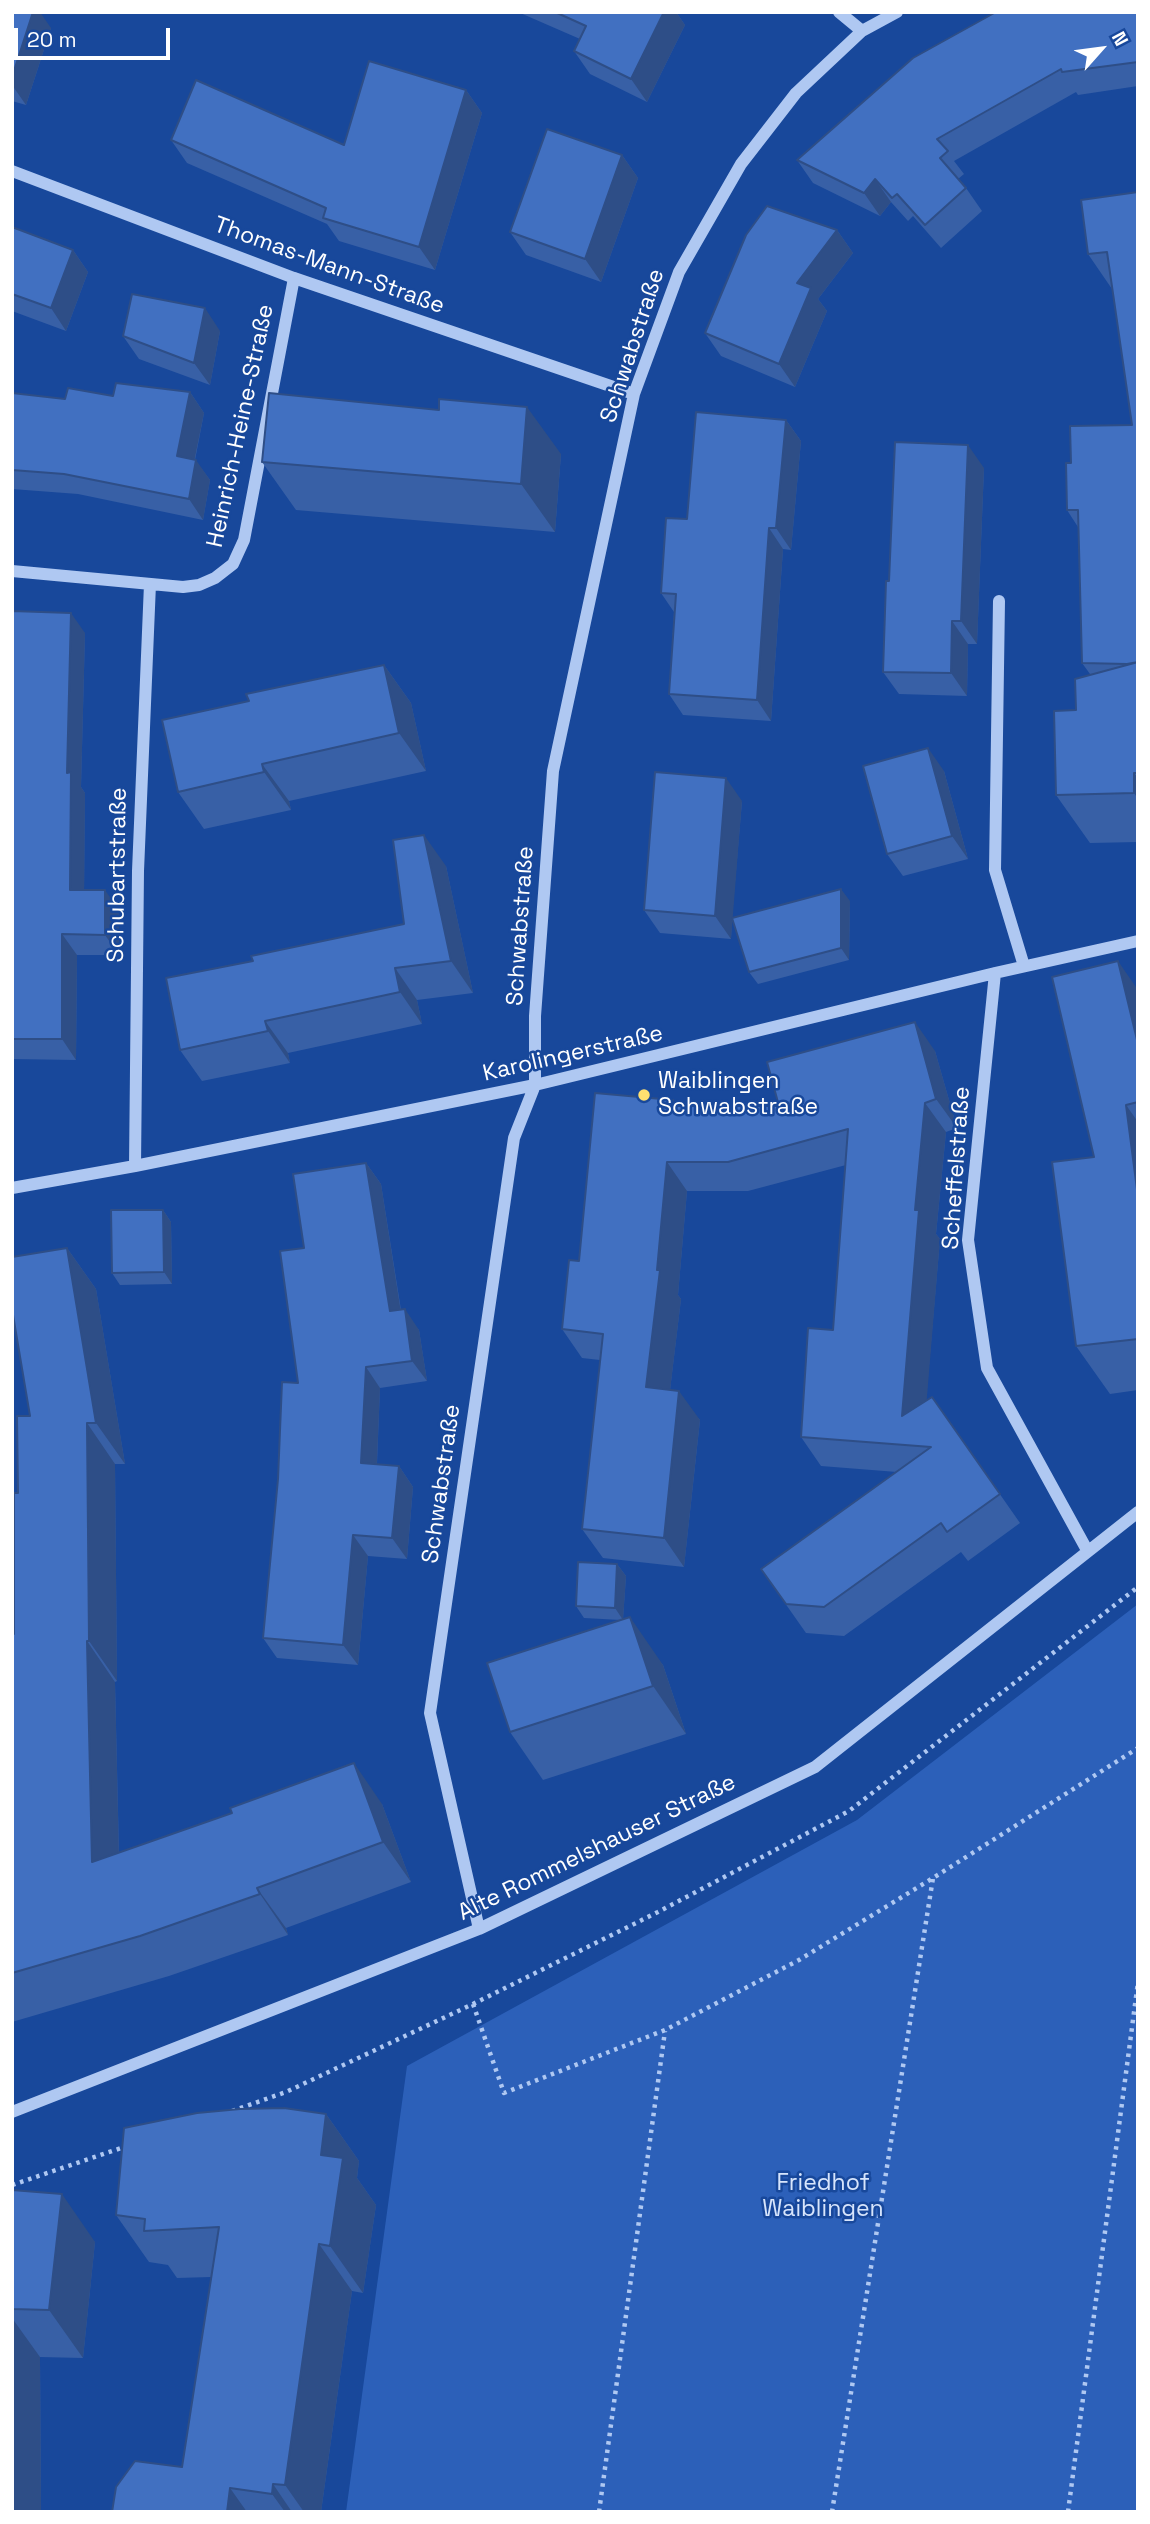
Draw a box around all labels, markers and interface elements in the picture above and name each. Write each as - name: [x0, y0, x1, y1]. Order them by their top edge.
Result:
- scale bar: [18, 14, 173, 58]
- north arrow: [1066, 14, 1136, 84]
- text: 20 m: [27, 26, 77, 53]
- text: N: [1106, 27, 1134, 50]
- street label: Thomas-Mann-Straße: [210, 211, 448, 321]
- street label: Schwabstraße: [595, 266, 671, 426]
- street label: Heinrich-Heine-Straße: [202, 302, 280, 550]
- street label: Schubartstraße: [103, 787, 133, 963]
- street label: Schwabstraße: [502, 845, 540, 1007]
- street label: Karolingerstraße: [480, 1020, 666, 1088]
- place label: Waiblingen Schwabstraße: [658, 1068, 818, 1122]
- street label: Scheffelstraße: [938, 1086, 976, 1250]
- marker: Waiblingen Schwabstraße: [636, 1087, 652, 1103]
- street label: Schwabstraße: [417, 1403, 467, 1565]
- street label: Alte Rommelshauser Straße: [454, 1769, 740, 1927]
- park label: Friedhof Waiblingen: [762, 2170, 884, 2224]

